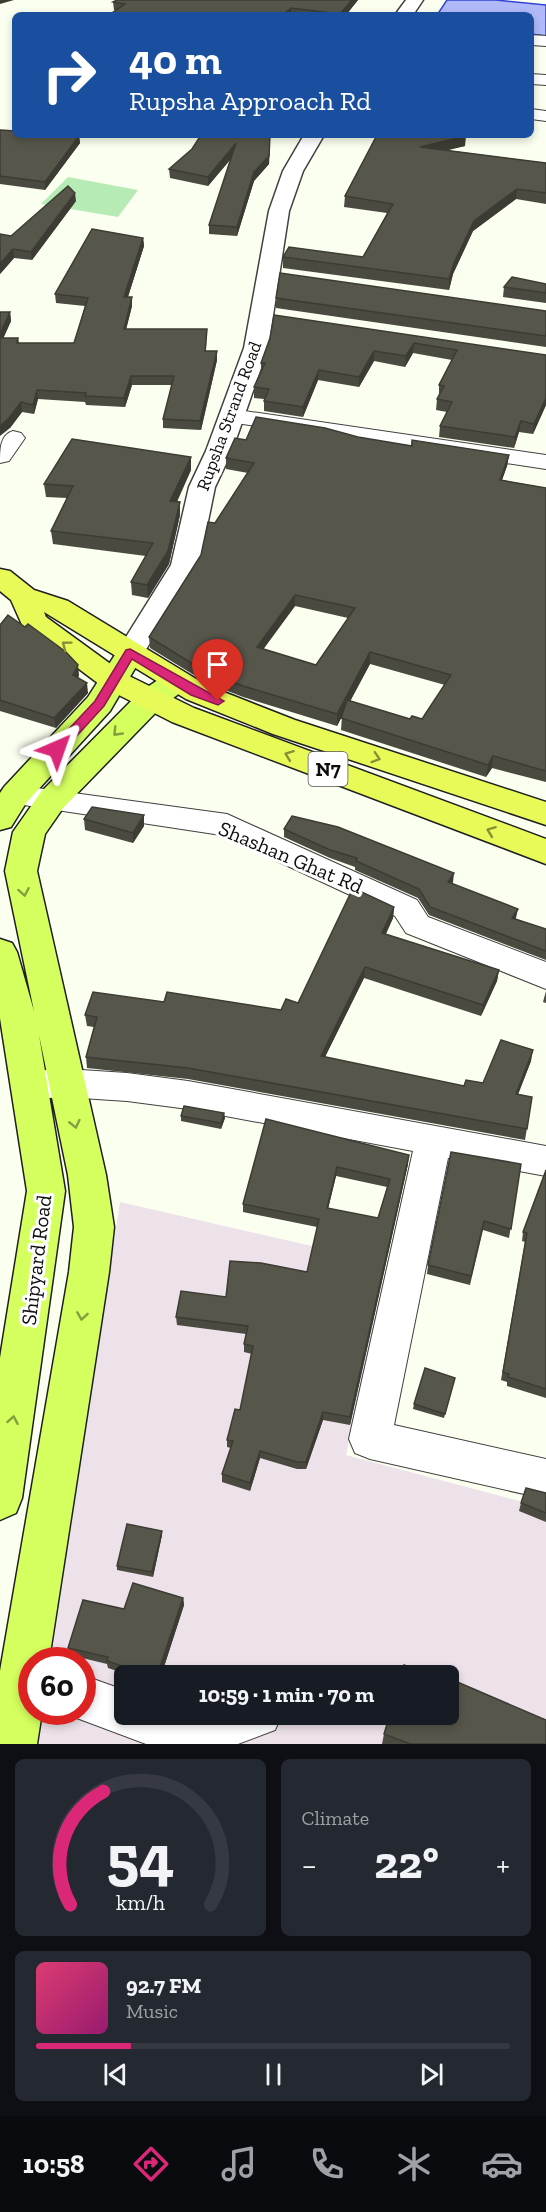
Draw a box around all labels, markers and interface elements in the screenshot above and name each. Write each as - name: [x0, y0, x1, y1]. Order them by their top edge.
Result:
- text: 40 m: [129, 34, 222, 85]
- icon: right: [30, 36, 108, 114]
- text: Rupsha Approach Rd: [129, 85, 371, 117]
- street label: Rupsha Strand Road: [192, 338, 266, 494]
- pin: [192, 639, 243, 701]
- one-way arrow: [62, 642, 73, 653]
- icon: arrive: [201, 648, 234, 681]
- position arrow: [25, 717, 89, 781]
- one-way arrow: [113, 725, 124, 736]
- one-way arrow: [284, 750, 295, 762]
- one-way arrow: [370, 750, 381, 763]
- road number: N7: [308, 752, 348, 786]
- street label: Shashan Ghat Rd: [215, 815, 367, 899]
- one-way arrow: [486, 826, 497, 838]
- one-way arrow: [18, 888, 30, 897]
- one-way arrow: [68, 1119, 81, 1129]
- street label: Shipyard Road: [16, 1193, 56, 1327]
- one-way arrow: [76, 1311, 89, 1321]
- one-way arrow: [6, 1415, 19, 1425]
- speed limit sign: 60: [18, 1647, 96, 1725]
- text: 10:59 · 1 min · 70 m: [199, 1681, 374, 1708]
- text: Climate: [302, 1806, 369, 1830]
- text: 54: [106, 1820, 174, 1895]
- text: 22°: [374, 1836, 439, 1890]
- text: −: [302, 1845, 317, 1884]
- text: +: [496, 1845, 510, 1884]
- text: km/h: [116, 1890, 165, 1915]
- text: 92.7 FM: [126, 1972, 201, 1999]
- text: Music: [126, 1999, 178, 2023]
- icon: previous: [99, 2058, 132, 2091]
- icon: pause: [257, 2058, 290, 2091]
- icon: next: [415, 2058, 448, 2091]
- icon: directions: [130, 2143, 172, 2185]
- icon: music: [218, 2143, 260, 2185]
- icon: phone: [306, 2143, 348, 2185]
- icon: climate: [393, 2143, 435, 2185]
- icon: car: [481, 2143, 523, 2185]
- text: 10:58: [23, 2148, 85, 2180]

